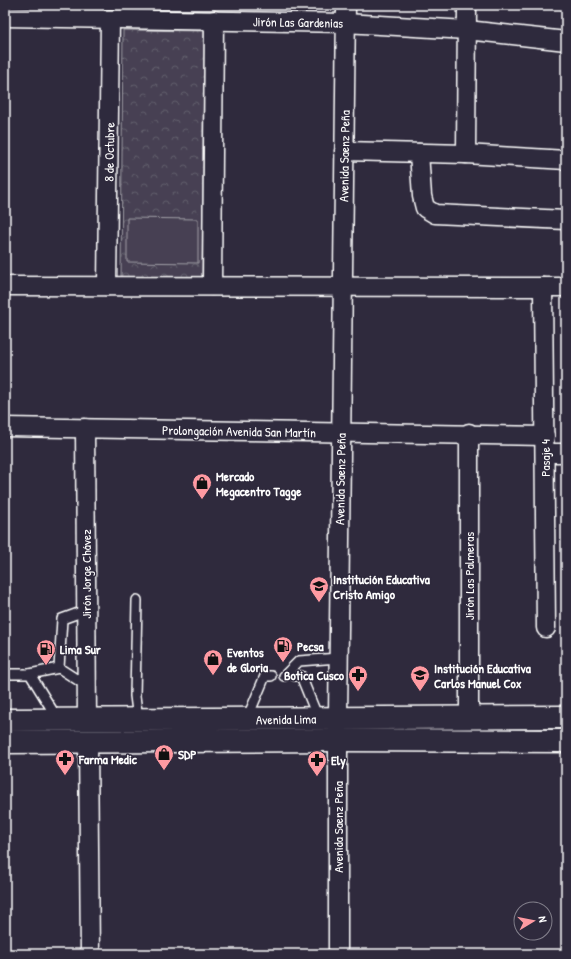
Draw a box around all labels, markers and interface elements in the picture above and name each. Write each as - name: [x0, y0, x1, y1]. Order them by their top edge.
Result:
- street label: Jirón Las Gardenias: [253, 12, 343, 32]
- street label: Avenida Saenz Peña: [334, 110, 354, 202]
- street label: 8 de Octubre: [99, 122, 119, 182]
- street label: Prolongación Avenida San Martín: [162, 421, 316, 441]
- street label: Avenida Saenz Peña: [330, 433, 350, 525]
- street label: Pasaje 4: [536, 439, 554, 477]
- place label: Mercado Megacentro Tagge: [216, 467, 302, 501]
- shop icon: Mercado Megacentro Tagge: [191, 472, 213, 500]
- street label: Jirón Jorge Chávez: [77, 529, 95, 619]
- street label: Jirón Las Palmeras: [460, 532, 478, 620]
- place label: Institución Educativa Cristo Amigo: [333, 570, 431, 604]
- school or university icon: Institución Educativa Cristo Amigo: [308, 575, 330, 603]
- fuel station icon: Pecsa: [272, 635, 294, 663]
- place label: Pecsa: [297, 637, 324, 655]
- fuel station icon: Lima Sur: [35, 638, 57, 666]
- place label: Lima Sur: [60, 640, 102, 658]
- place label: Eventos de Gloria: [227, 643, 269, 676]
- shop icon: Eventos de Gloria: [202, 648, 224, 676]
- place label: Institución Educativa Carlos Manuel Cox: [434, 659, 532, 692]
- pharmacy icon: Botica Cusco: [347, 664, 369, 692]
- school or university icon: Institución Educativa Carlos Manuel Cox: [409, 664, 431, 692]
- place label: Botica Cusco: [284, 666, 345, 684]
- street label: Avenida Lima: [256, 709, 316, 729]
- shop icon: SDP: [153, 743, 175, 771]
- place label: SDP: [178, 745, 196, 763]
- pharmacy icon: Farma Medic: [54, 748, 76, 776]
- pharmacy icon: Ely: [306, 749, 328, 777]
- place label: Farma Medic: [78, 750, 138, 768]
- place label: Ely: [331, 751, 346, 770]
- street label: Avenida Saenz Peña: [329, 781, 347, 873]
- north arrow: [513, 901, 553, 941]
- text: N: [535, 915, 550, 924]

